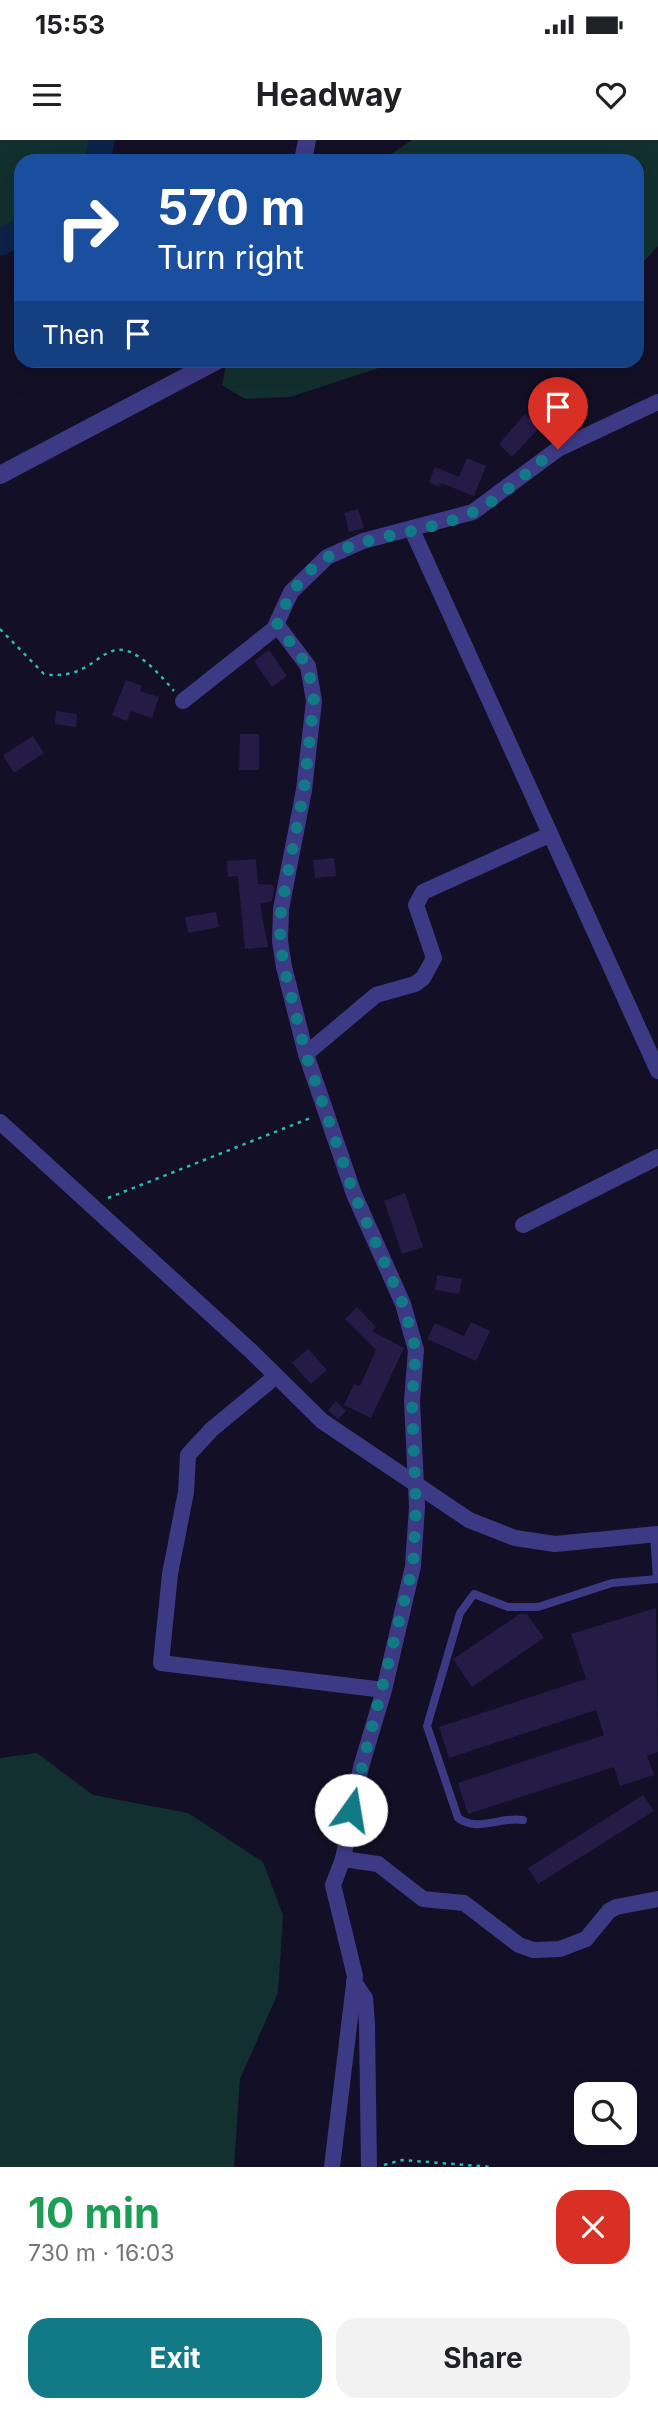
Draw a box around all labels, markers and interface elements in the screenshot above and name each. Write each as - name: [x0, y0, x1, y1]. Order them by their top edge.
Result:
- text: 15:53: [35, 9, 105, 40]
- text: Headway: [256, 75, 402, 114]
- icon: menu: [28, 76, 66, 114]
- icon: heart: [592, 76, 630, 114]
- text: 570 m: [157, 178, 305, 237]
- icon: right: [42, 182, 133, 273]
- text: Turn right: [157, 238, 304, 277]
- icon: arrive: [119, 315, 157, 353]
- text: Then: [42, 319, 105, 350]
- pin: [528, 377, 588, 449]
- icon: arrive: [539, 388, 577, 426]
- position arrow: [314, 1773, 388, 1847]
- map controls: [574, 2082, 637, 2145]
- button: search: [574, 2082, 637, 2145]
- text: 10 min: [28, 2187, 160, 2238]
- button: close: [556, 2190, 630, 2264]
- text: 730 m · 16:03: [28, 2239, 175, 2267]
- button: Exit: [28, 2318, 322, 2398]
- button: Share: [336, 2318, 630, 2398]

